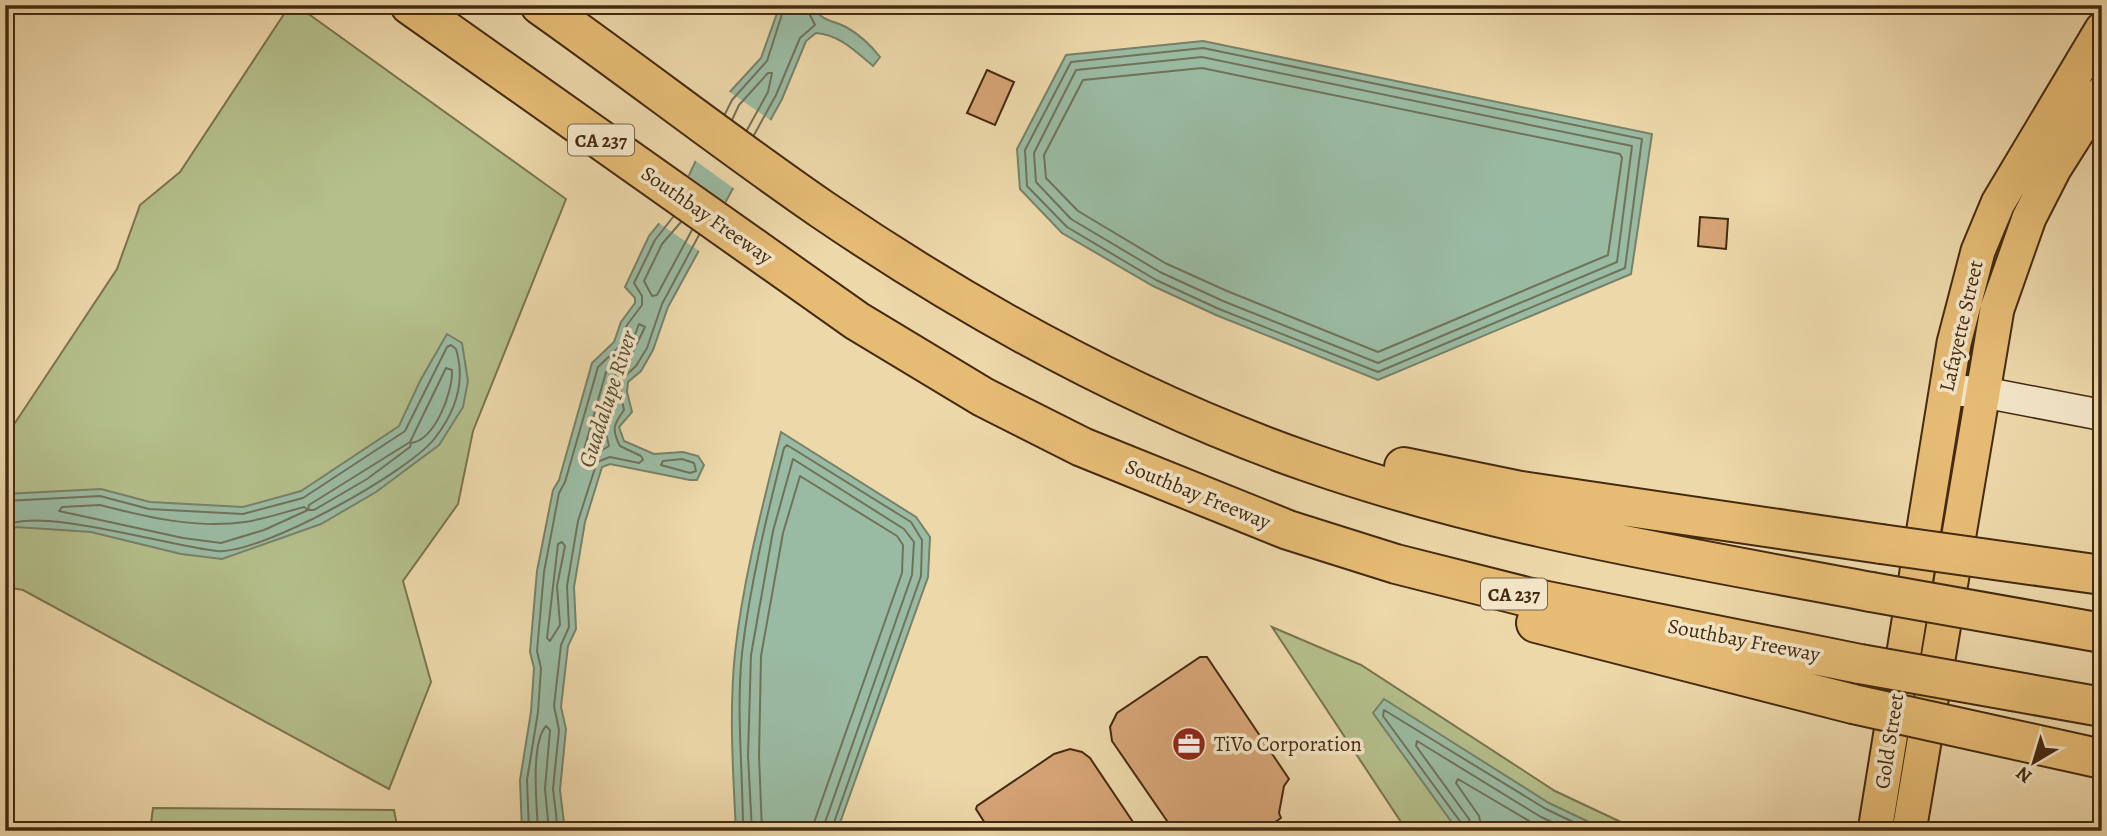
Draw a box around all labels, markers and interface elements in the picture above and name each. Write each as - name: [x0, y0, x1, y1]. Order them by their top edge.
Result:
- road number: CA 237: [568, 124, 634, 156]
- street label: Southbay Freeway: [636, 159, 779, 271]
- street label: Lafayette Street: [1932, 257, 1990, 394]
- water label: Guadalupe River: [571, 326, 644, 471]
- street label: Southbay Freeway: [1121, 452, 1275, 536]
- road number: CA 237: [1481, 579, 1547, 610]
- street label: Southbay Freeway: [1666, 612, 1823, 669]
- street label: Gold Street: [1868, 691, 1910, 791]
- office icon: TiVo Corporation: [1170, 725, 1208, 763]
- north arrow: [1998, 728, 2068, 798]
- place label: TiVo Corporation: [1214, 730, 1362, 758]
- text: N: [2011, 760, 2038, 789]

